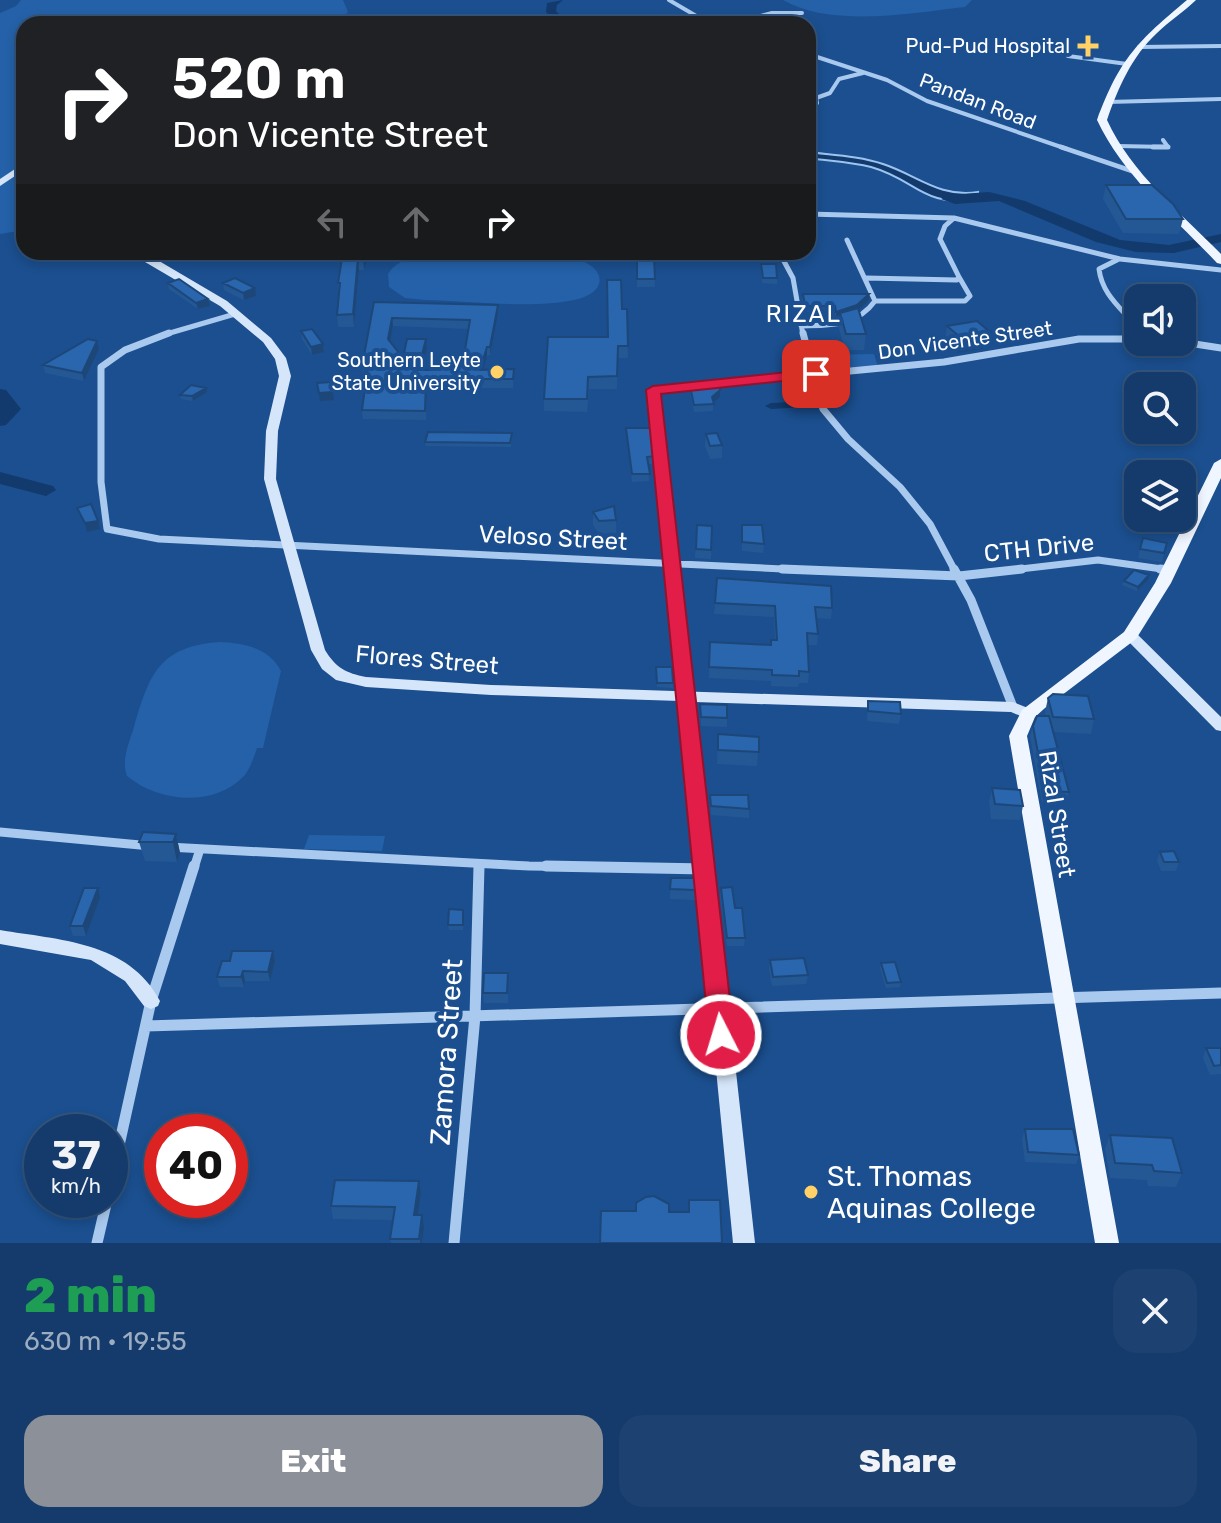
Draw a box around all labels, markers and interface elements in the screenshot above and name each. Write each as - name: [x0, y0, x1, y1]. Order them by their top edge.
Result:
- place label: Pud-Pud Hospital: [906, 34, 1070, 58]
- marker: Pud-Pud Hospital: [1077, 35, 1099, 57]
- text: 520 m: [172, 46, 346, 112]
- icon: right: [40, 48, 144, 152]
- street label: Pandan Road: [916, 68, 1040, 134]
- text: Don Vicente Street: [172, 113, 488, 156]
- icon: left: [310, 200, 354, 244]
- icon: ahead: [394, 200, 438, 244]
- icon: right: [478, 200, 522, 244]
- map controls: [1124, 284, 1196, 532]
- button: sound: [1124, 284, 1196, 356]
- district label: RIZAL: [766, 300, 842, 328]
- street label: Don Vicente Street: [876, 316, 1054, 364]
- pin: [782, 340, 850, 408]
- place label: Southern Leyte State University: [331, 348, 481, 395]
- icon: arrive: [794, 352, 838, 396]
- marker: Southern Leyte State University: [488, 363, 506, 381]
- button: search: [1124, 372, 1196, 444]
- button: layers: [1124, 460, 1196, 532]
- street label: Veloso Street: [478, 520, 628, 556]
- street label: CTH Drive: [983, 528, 1095, 568]
- street label: Flores Street: [354, 640, 500, 680]
- street label: Rizal Street: [1033, 749, 1081, 879]
- street label: Zamora Street: [424, 958, 469, 1146]
- position arrow: [679, 993, 763, 1077]
- speed limit sign: 40: [144, 1114, 248, 1218]
- text: 37: [51, 1132, 101, 1179]
- place label: St. Thomas Aquinas College: [827, 1160, 1036, 1225]
- text: km/h: [51, 1174, 101, 1198]
- marker: St. Thomas Aquinas College: [802, 1183, 820, 1201]
- text: 2 min: [24, 1267, 157, 1324]
- button: close: [1113, 1269, 1197, 1353]
- text: 630 m · 19:55: [24, 1326, 187, 1357]
- button: Exit: [24, 1415, 603, 1507]
- button: Share: [619, 1415, 1197, 1507]

